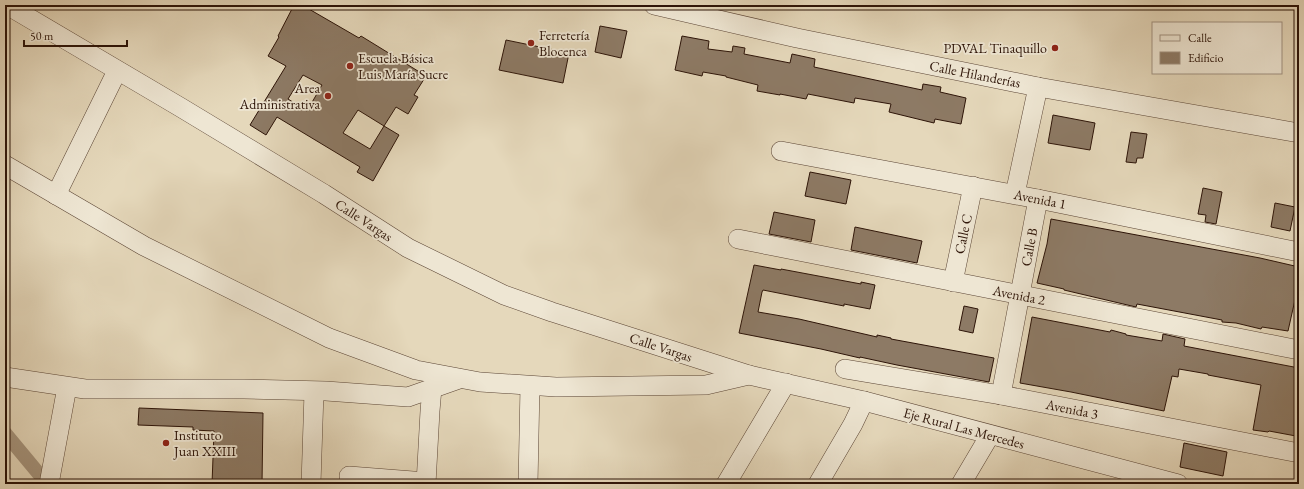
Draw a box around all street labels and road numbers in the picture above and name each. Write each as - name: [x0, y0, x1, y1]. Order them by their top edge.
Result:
- street label: Calle Hilanderías: [928, 56, 1023, 92]
- street label: Avenida 1: [1011, 185, 1068, 213]
- street label: Calle Vargas: [332, 195, 397, 245]
- street label: Calle C: [950, 212, 976, 256]
- street label: Calle B: [1016, 226, 1042, 268]
- street label: Avenida 2: [990, 281, 1047, 309]
- street label: Calle Vargas: [627, 328, 695, 366]
- street label: Avenida 3: [1043, 395, 1100, 423]
- street label: Eje Rural Las Mercedes: [902, 403, 1027, 453]

